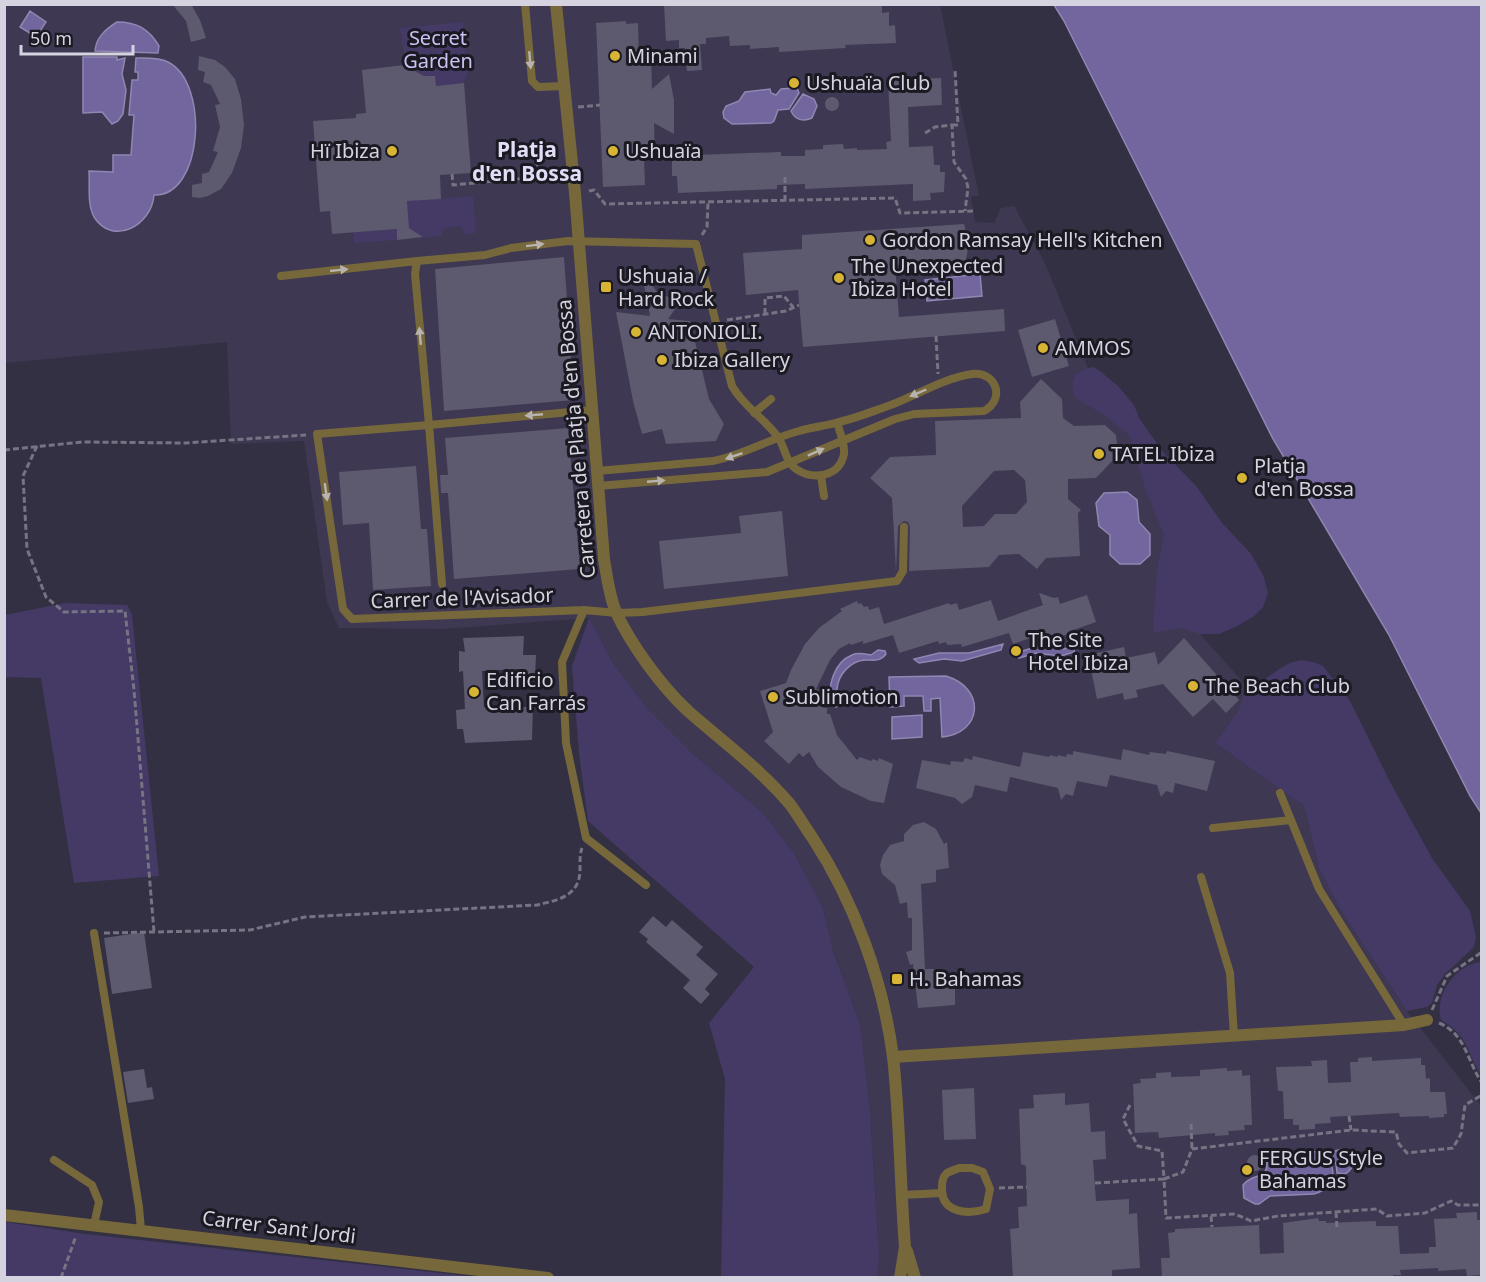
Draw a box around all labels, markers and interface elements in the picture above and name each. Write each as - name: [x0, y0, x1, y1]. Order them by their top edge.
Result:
- scale bar: [21, 18, 134, 56]
- park label: Secret Garden: [403, 24, 473, 74]
- text: 50 m: [30, 26, 72, 50]
- place label: Minami: [627, 42, 698, 69]
- marker: Minami: [608, 49, 622, 63]
- one-way arrow: [525, 50, 535, 69]
- place label: Ushuaïa Club: [806, 69, 930, 96]
- marker: Ushuaïa Club: [787, 76, 801, 90]
- district label: Platja d'en Bossa: [472, 135, 582, 187]
- place label: Hï Ibiza: [310, 137, 380, 164]
- place label: Ushuaïa: [625, 137, 702, 164]
- marker: Hï Ibiza: [385, 144, 399, 158]
- marker: Ushuaïa: [606, 144, 620, 158]
- place label: Gordon Ramsay Hell's Kitchen: [882, 226, 1163, 253]
- marker: Gordon Ramsay Hell's Kitchen: [863, 233, 877, 247]
- one-way arrow: [526, 240, 545, 250]
- place label: The Unexpected Ibiza Hotel: [851, 252, 1003, 302]
- place label: Ushuaia / Hard Rock: [618, 262, 715, 312]
- one-way arrow: [330, 265, 349, 274]
- marker: The Unexpected Ibiza Hotel: [832, 271, 846, 285]
- marker: Ushuaia / Hard Rock: [599, 280, 613, 294]
- street label: Carretera de Platja d'en Bossa: [550, 298, 601, 580]
- place label: ANTONIOLI.: [648, 318, 763, 345]
- marker: ANTONIOLI.: [629, 325, 643, 339]
- one-way arrow: [415, 326, 425, 345]
- place label: AMMOS: [1055, 334, 1131, 361]
- marker: AMMOS: [1036, 341, 1050, 355]
- place label: Ibiza Gallery: [674, 346, 791, 373]
- marker: Ibiza Gallery: [655, 353, 669, 367]
- one-way arrow: [909, 388, 927, 398]
- one-way arrow: [525, 410, 544, 420]
- place label: TATEL Ibiza: [1111, 440, 1215, 467]
- marker: TATEL Ibiza: [1092, 447, 1106, 461]
- one-way arrow: [808, 448, 825, 457]
- one-way arrow: [725, 451, 743, 461]
- place label: Platja d'en Bossa: [1254, 452, 1354, 502]
- marker: Platja d'en Bossa: [1235, 471, 1249, 485]
- one-way arrow: [647, 476, 666, 486]
- one-way arrow: [321, 482, 330, 501]
- street label: Carrer de l'Avisador: [370, 581, 554, 614]
- place label: The Site Hotel Ibiza: [1028, 626, 1129, 676]
- marker: The Site Hotel Ibiza: [1009, 644, 1023, 658]
- place label: Edificio Can Farrás: [486, 666, 586, 716]
- place label: The Beach Club: [1205, 672, 1350, 699]
- marker: The Beach Club: [1186, 679, 1200, 693]
- place label: Sublimotion: [785, 683, 899, 710]
- marker: Edificio Can Farrás: [467, 685, 481, 699]
- marker: Sublimotion: [766, 690, 780, 704]
- place label: H. Bahamas: [909, 965, 1022, 992]
- marker: H. Bahamas: [890, 972, 904, 986]
- place label: FERGUS Style Bahamas: [1259, 1144, 1383, 1194]
- marker: FERGUS Style Bahamas: [1240, 1163, 1254, 1177]
- street label: Carrer Sant Jordi: [201, 1204, 357, 1249]

